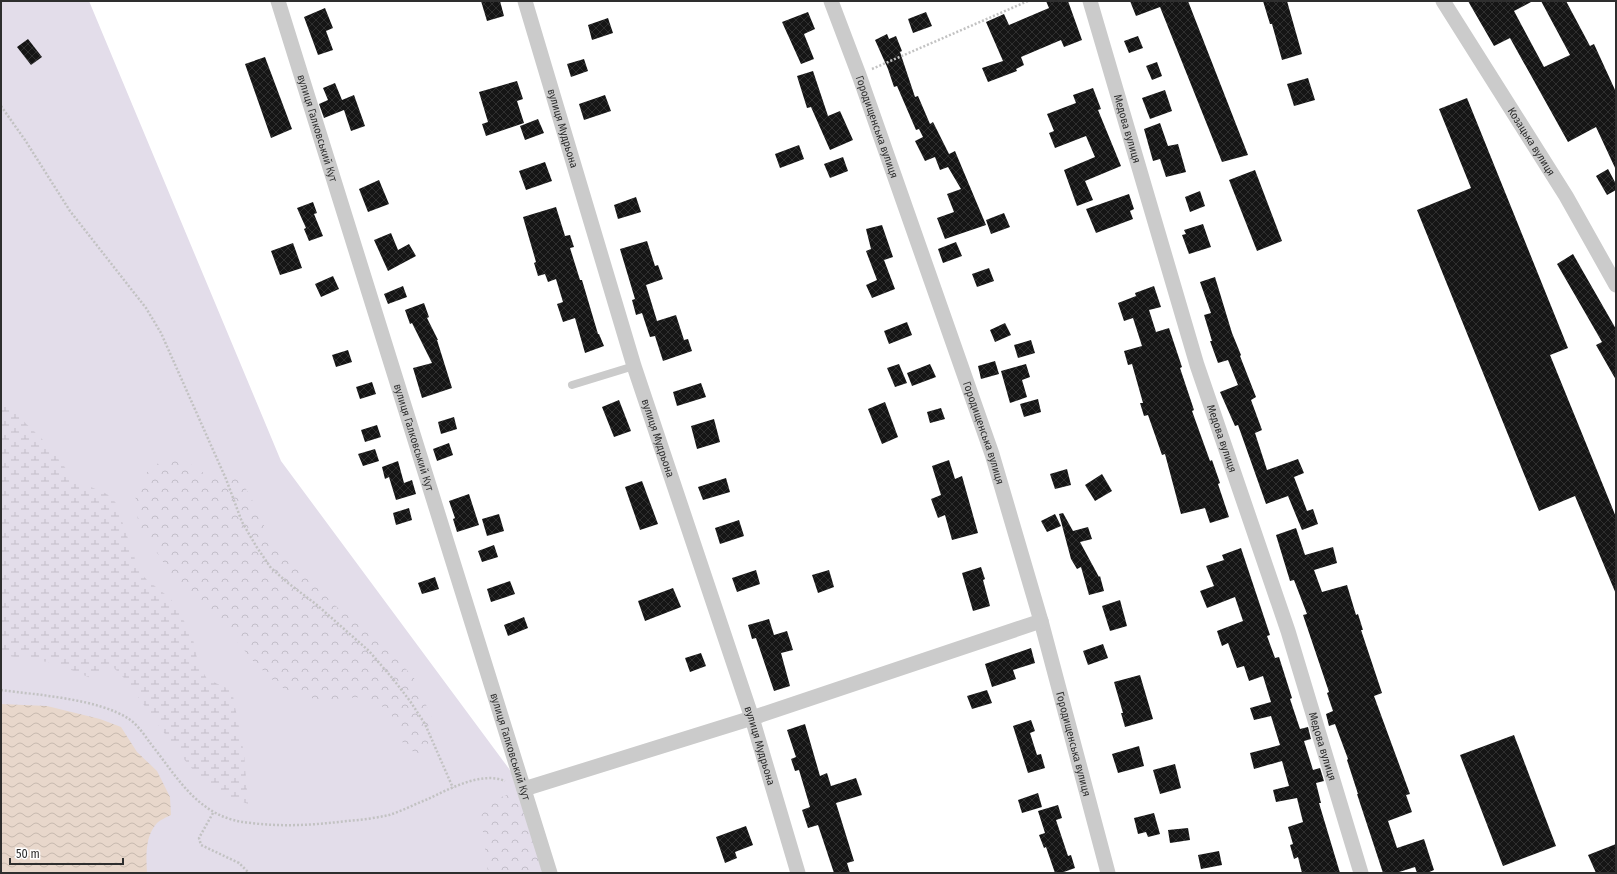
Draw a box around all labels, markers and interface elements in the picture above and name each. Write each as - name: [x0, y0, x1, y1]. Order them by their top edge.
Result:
- street label: вулиця Галковський Кут: [295, 73, 341, 184]
- street label: Городищенська вулиця: [853, 74, 901, 180]
- street label: вулиця Мудрьона: [545, 87, 581, 170]
- street label: Медова вулиця: [1111, 93, 1144, 164]
- street label: Козацька вулиця: [1505, 105, 1558, 178]
- street label: Городищенська вулиця: [960, 380, 1007, 486]
- street label: вулиця Галковський Кут: [391, 382, 437, 493]
- street label: вулиця Мудрьона: [639, 397, 677, 479]
- street label: Медова вулиця: [1204, 403, 1240, 474]
- street label: Городищенська вулиця: [1054, 690, 1094, 798]
- street label: вулиця Галковський Кут: [488, 691, 534, 802]
- street label: вулиця Мудрьона: [742, 704, 778, 787]
- street label: Медова вулиця: [1306, 710, 1339, 782]
- scale bar: [10, 840, 123, 866]
- text: 50 m: [16, 847, 40, 861]

